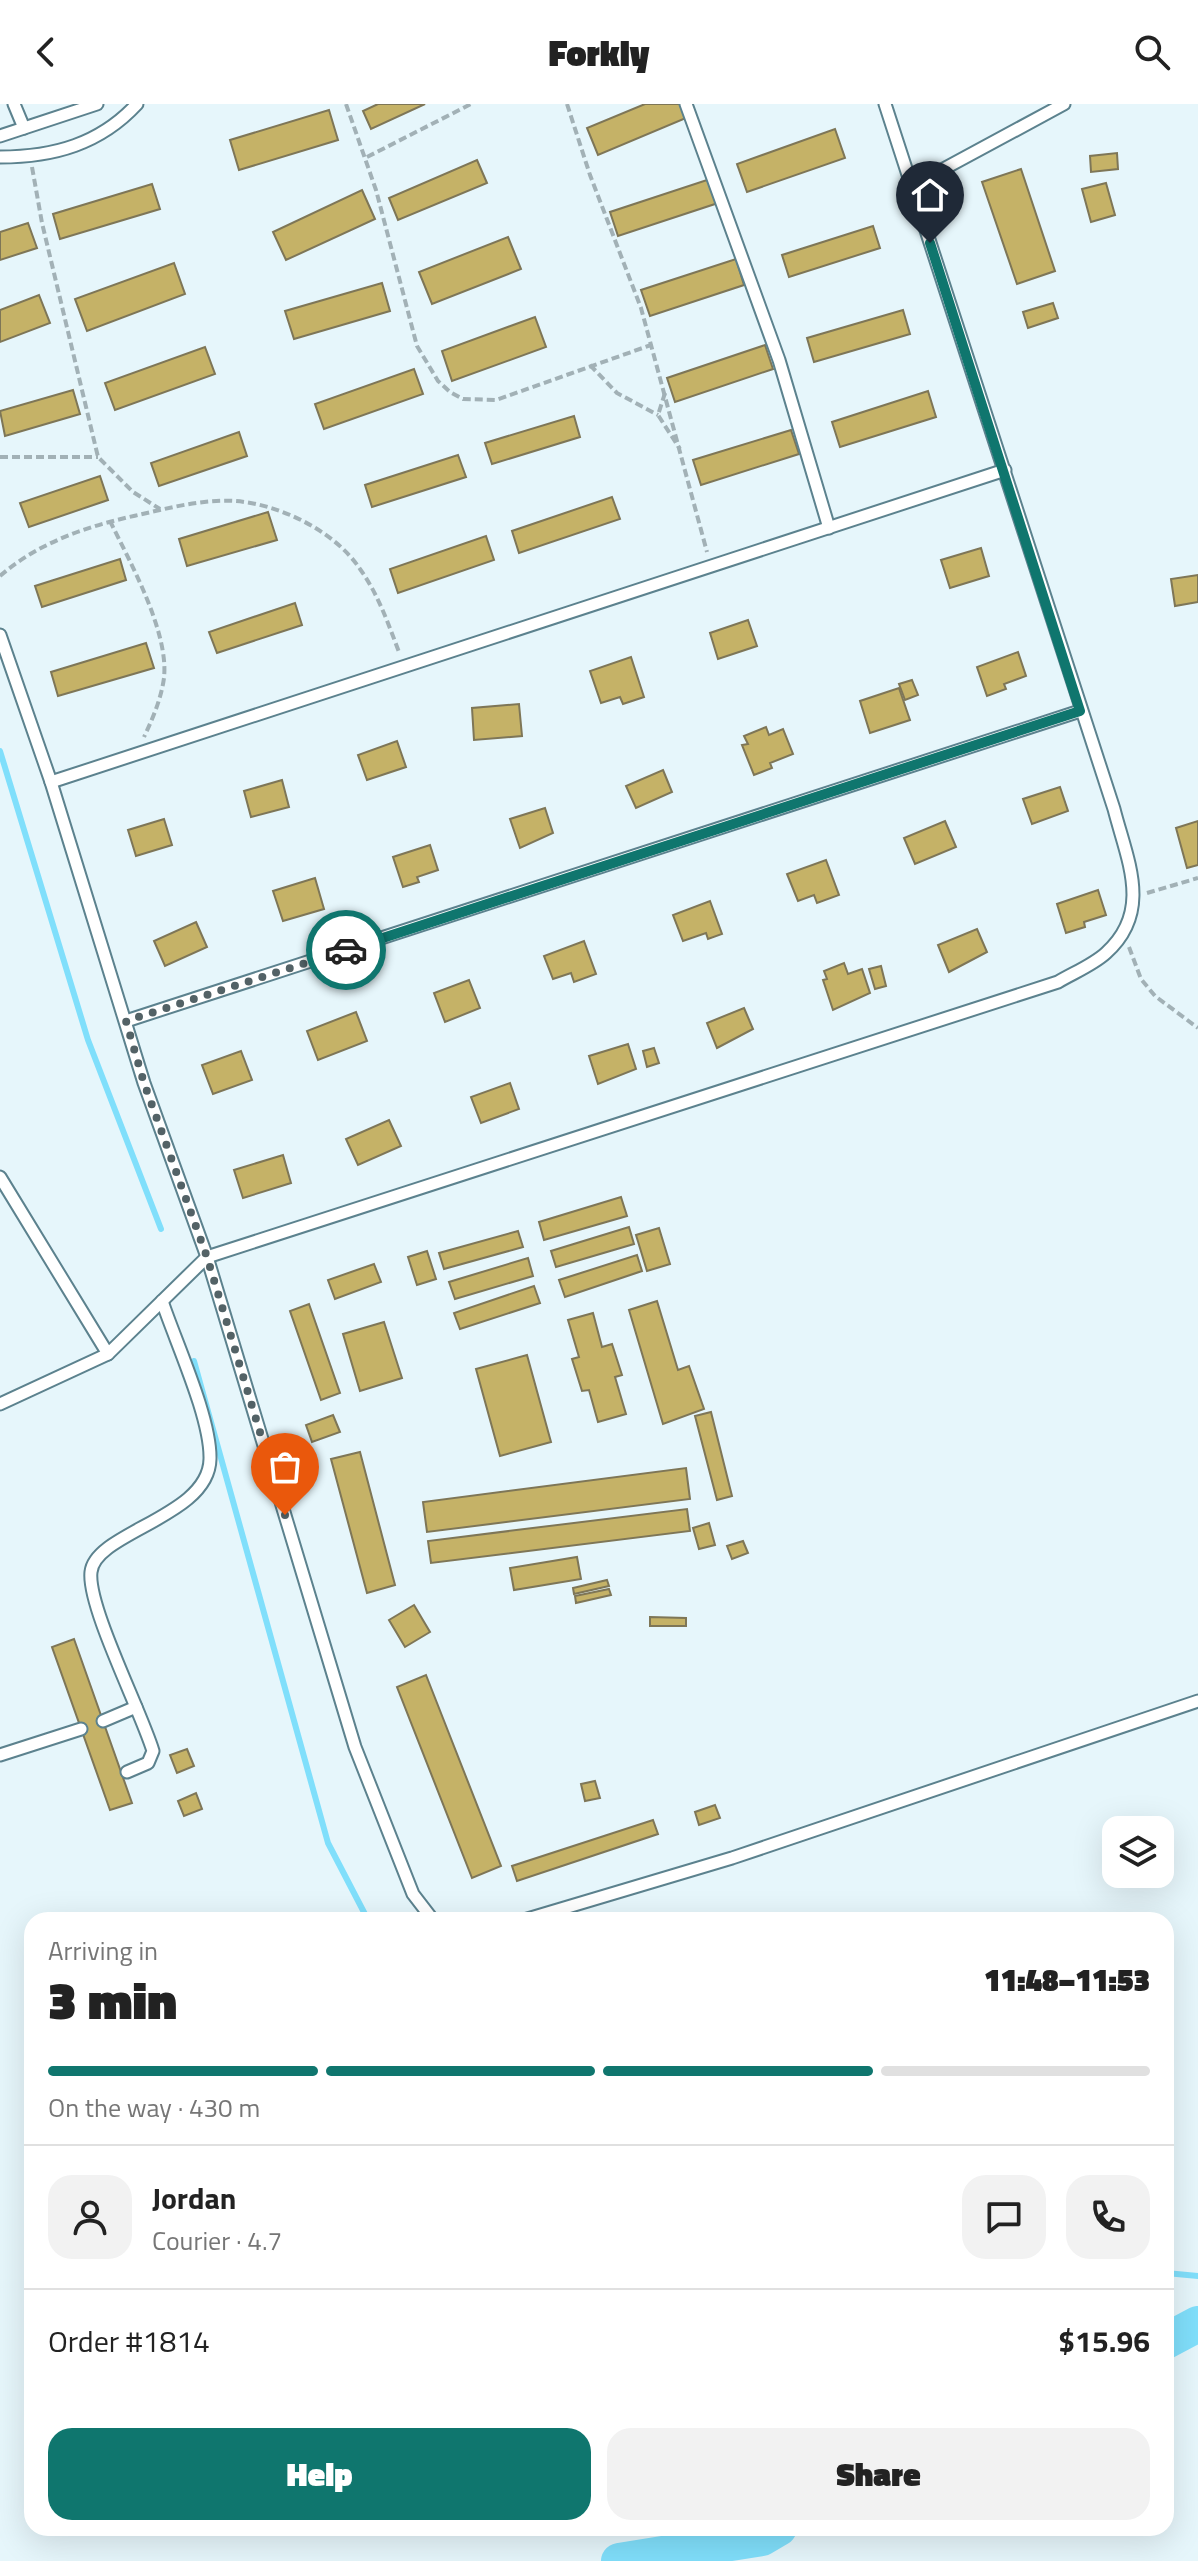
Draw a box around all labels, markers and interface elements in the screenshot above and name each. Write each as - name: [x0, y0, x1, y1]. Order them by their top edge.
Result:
- text: Forkly: [549, 25, 649, 80]
- icon: back: [24, 30, 68, 74]
- icon: search: [1130, 30, 1174, 74]
- pin: [896, 161, 964, 243]
- icon: home: [908, 173, 952, 217]
- courier: [306, 910, 386, 990]
- icon: car: [324, 928, 368, 972]
- pin: [251, 1433, 319, 1515]
- icon: bag: [263, 1445, 307, 1489]
- map controls: [1102, 1816, 1174, 1888]
- button: layers: [1102, 1816, 1174, 1888]
- text: Arriving in: [48, 1931, 158, 1970]
- text: 11:48–11:53: [984, 1957, 1150, 2003]
- text: 3 min: [48, 1960, 177, 2039]
- text: On the way · 430 m: [48, 2088, 260, 2127]
- button: person: [48, 2175, 132, 2259]
- text: Jordan: [152, 2175, 236, 2221]
- button: chat: [962, 2175, 1046, 2259]
- button: phone: [1066, 2175, 1150, 2259]
- text: Courier · 4.7: [152, 2221, 282, 2260]
- text: Order #1814: [48, 2318, 210, 2364]
- text: $15.96: [1058, 2318, 1150, 2364]
- button: Help: [48, 2428, 591, 2520]
- button: Share: [607, 2428, 1150, 2520]

